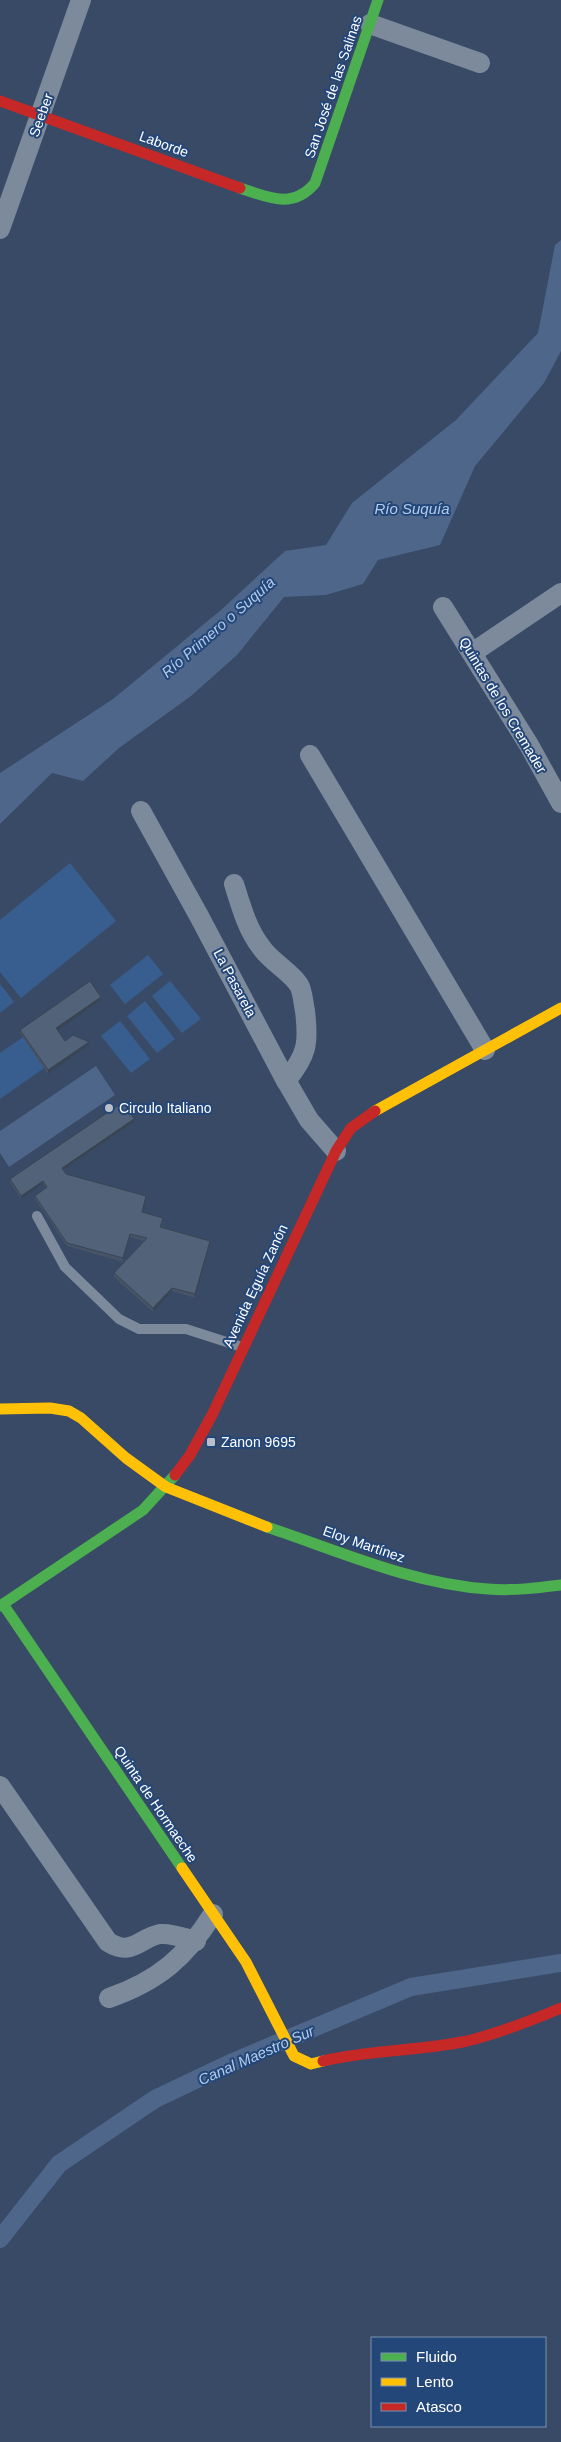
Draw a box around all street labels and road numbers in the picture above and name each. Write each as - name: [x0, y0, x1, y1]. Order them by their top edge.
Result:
- street label: San José de las Salinas: [301, 14, 365, 160]
- street label: Seeber: [26, 91, 56, 139]
- street label: Laborde: [137, 128, 191, 160]
- street label: Quintas de los Cremader: [456, 634, 550, 776]
- street label: La Pasarela: [210, 946, 260, 1020]
- street label: Avenida Eguía Zanón: [219, 1222, 291, 1350]
- street label: Eloy Martínez: [321, 1523, 407, 1565]
- street label: Quinta de Hormaeche: [111, 1743, 201, 1865]

